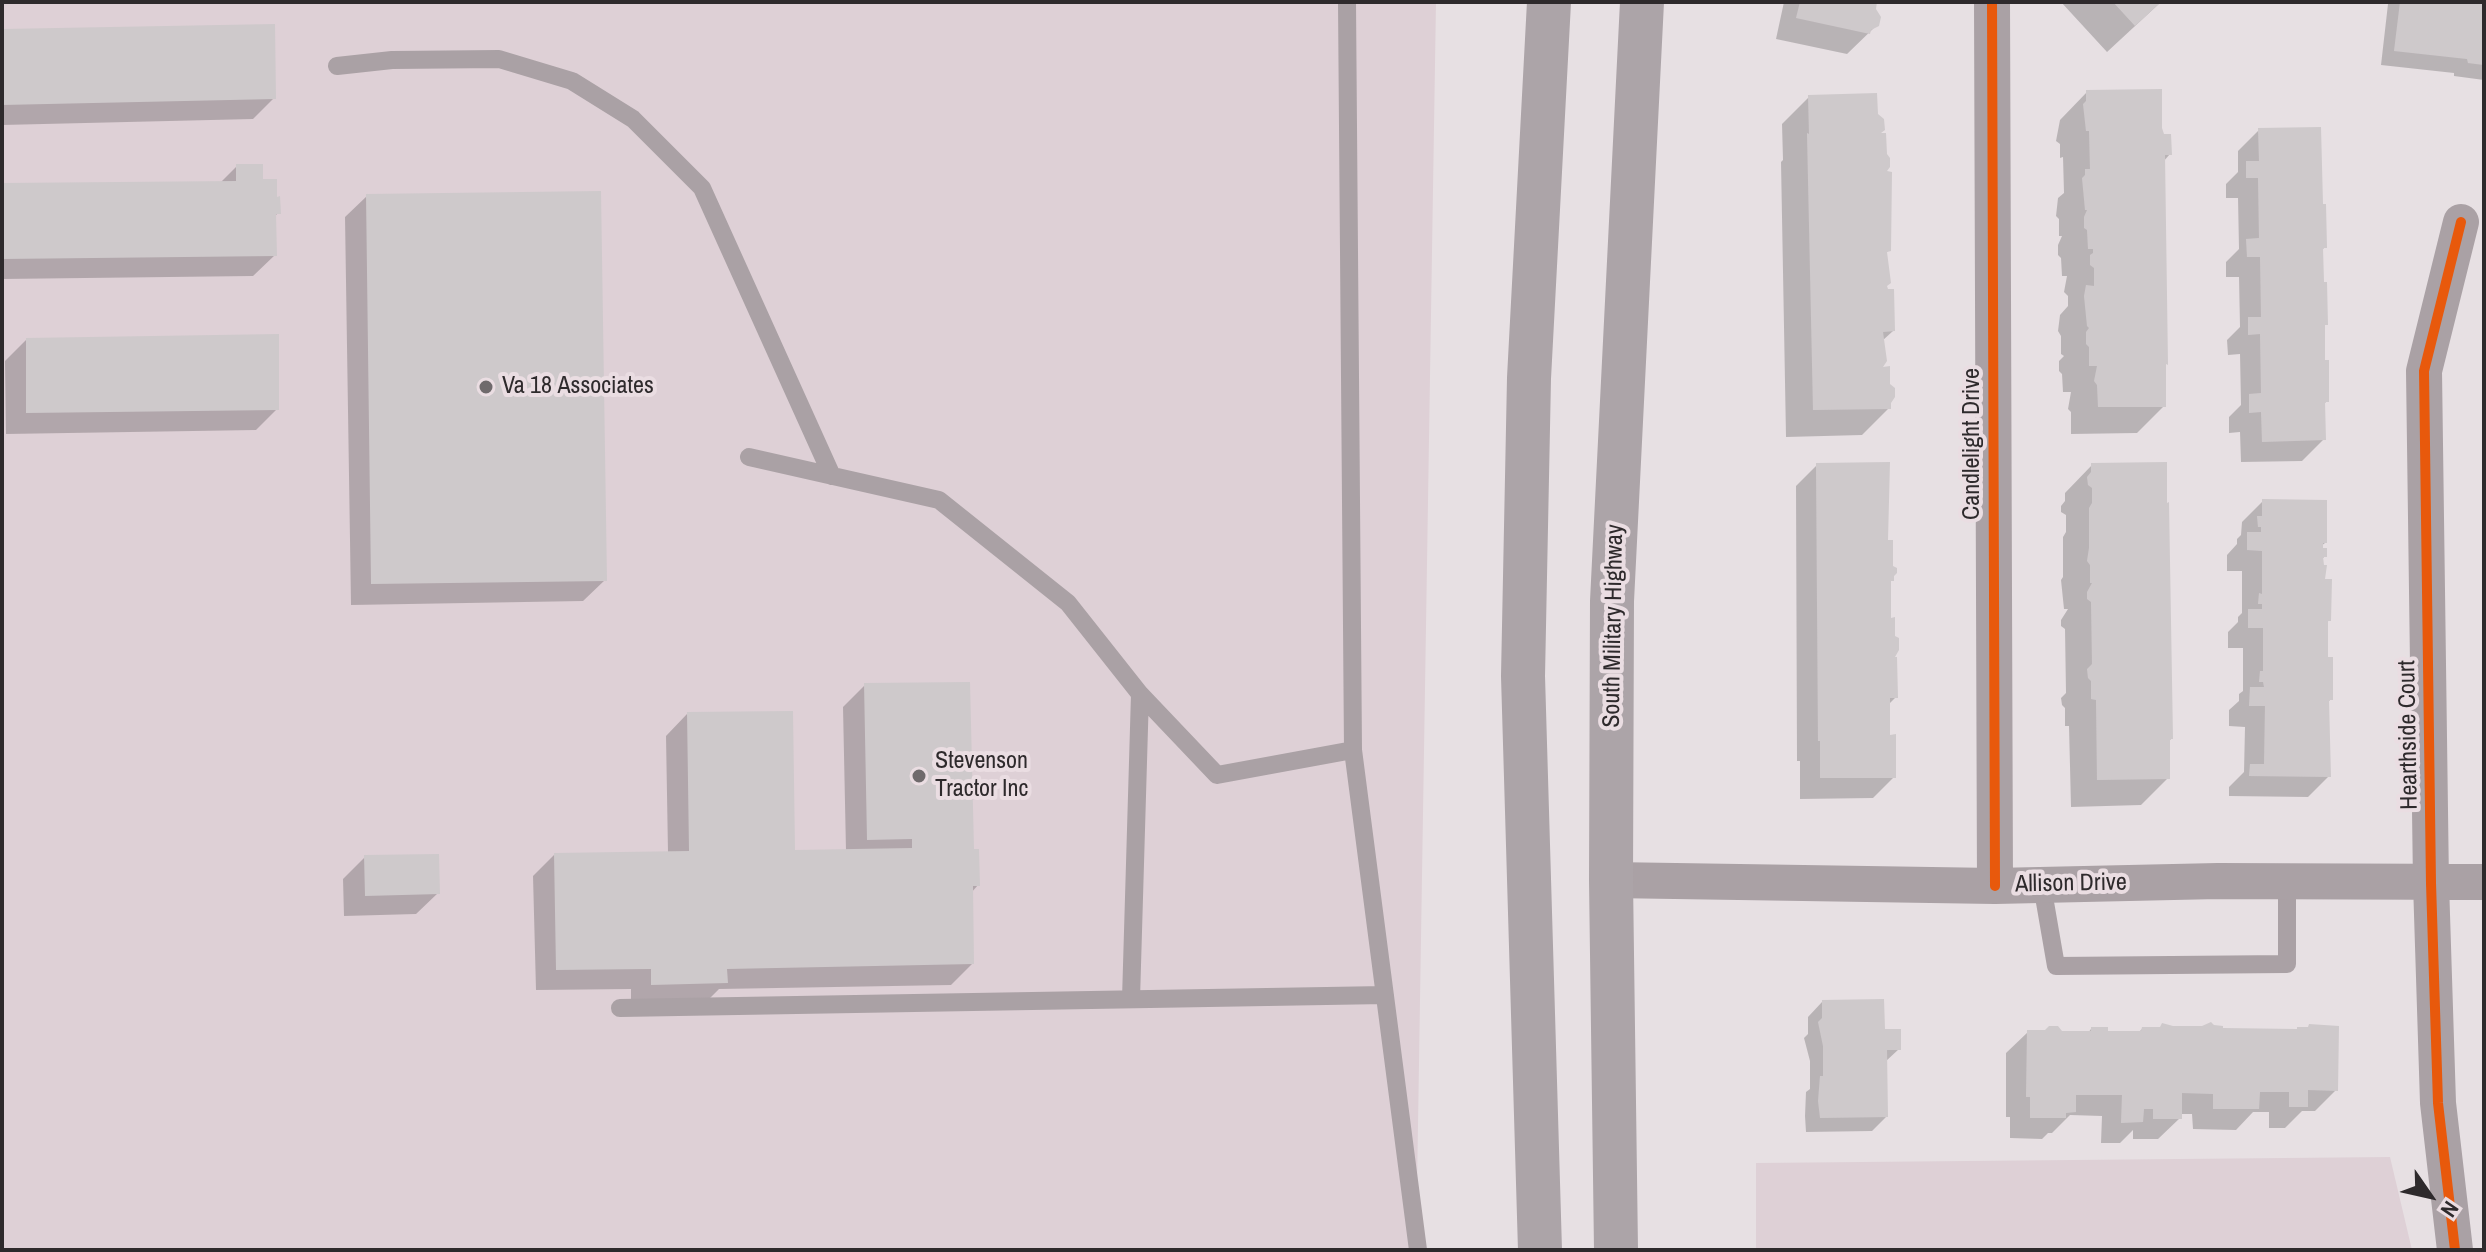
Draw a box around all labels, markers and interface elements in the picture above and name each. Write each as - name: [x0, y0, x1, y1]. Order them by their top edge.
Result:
- street label: Candlelight Drive: [1959, 368, 1987, 520]
- place label: Va 18 Associates: [502, 373, 654, 401]
- marker: Va 18 Associates: [477, 378, 495, 396]
- street label: South Military Highway: [1598, 524, 1630, 728]
- street label: Hearthside Court: [2393, 660, 2425, 810]
- place label: Stevenson Tractor Inc: [935, 748, 1028, 804]
- marker: Stevenson Tractor Inc: [910, 767, 928, 785]
- street label: Allison Drive: [2015, 869, 2127, 899]
- north arrow: [2390, 1156, 2470, 1236]
- text: N: [2434, 1196, 2466, 1223]

